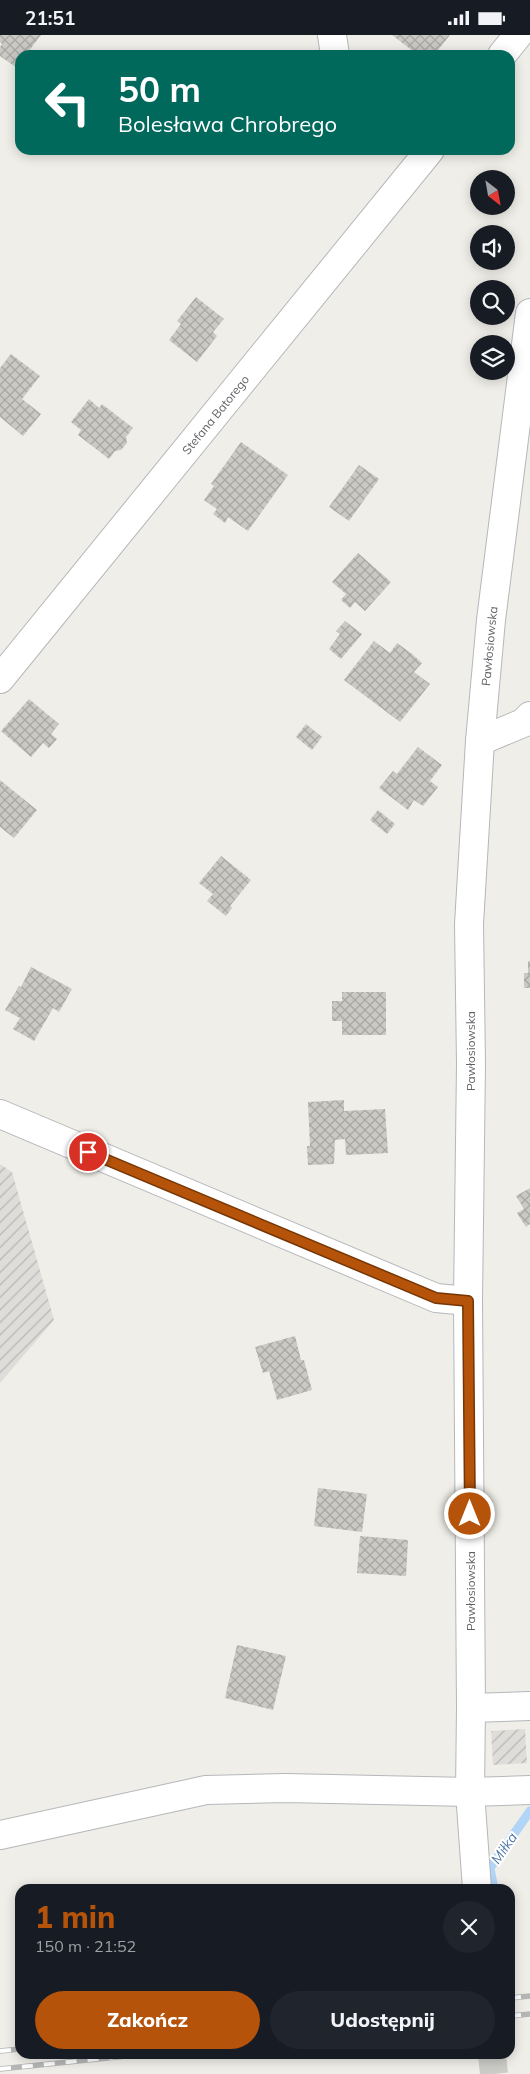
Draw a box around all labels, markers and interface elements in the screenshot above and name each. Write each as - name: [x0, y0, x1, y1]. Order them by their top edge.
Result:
- text: 21:51: [25, 6, 75, 30]
- text: 50 m: [118, 67, 201, 111]
- icon: left: [35, 70, 100, 135]
- text: Bolesława Chrobrego: [118, 110, 337, 138]
- north arrow: [470, 170, 515, 215]
- map controls: [470, 170, 515, 380]
- button: sound: [470, 225, 515, 270]
- button: search: [470, 280, 515, 325]
- button: layers: [470, 335, 515, 380]
- street label: Stefana Batorego: [178, 372, 252, 457]
- street label: Pawłosiowska: [478, 605, 500, 687]
- street label: Pawłosiowska: [463, 1011, 478, 1091]
- pin: [67, 1131, 109, 1173]
- icon: arrive: [74, 1138, 102, 1166]
- position arrow: [443, 1487, 495, 1539]
- street label: Pawłosiowska: [463, 1551, 478, 1631]
- water label: Miłka: [487, 1829, 521, 1867]
- text: 1 min: [35, 1898, 115, 1936]
- button: close: [443, 1901, 495, 1953]
- text: 150 m · 21:52: [35, 1936, 136, 1956]
- button: Zakończ: [35, 1991, 260, 2049]
- button: Udostępnij: [270, 1991, 495, 2049]

